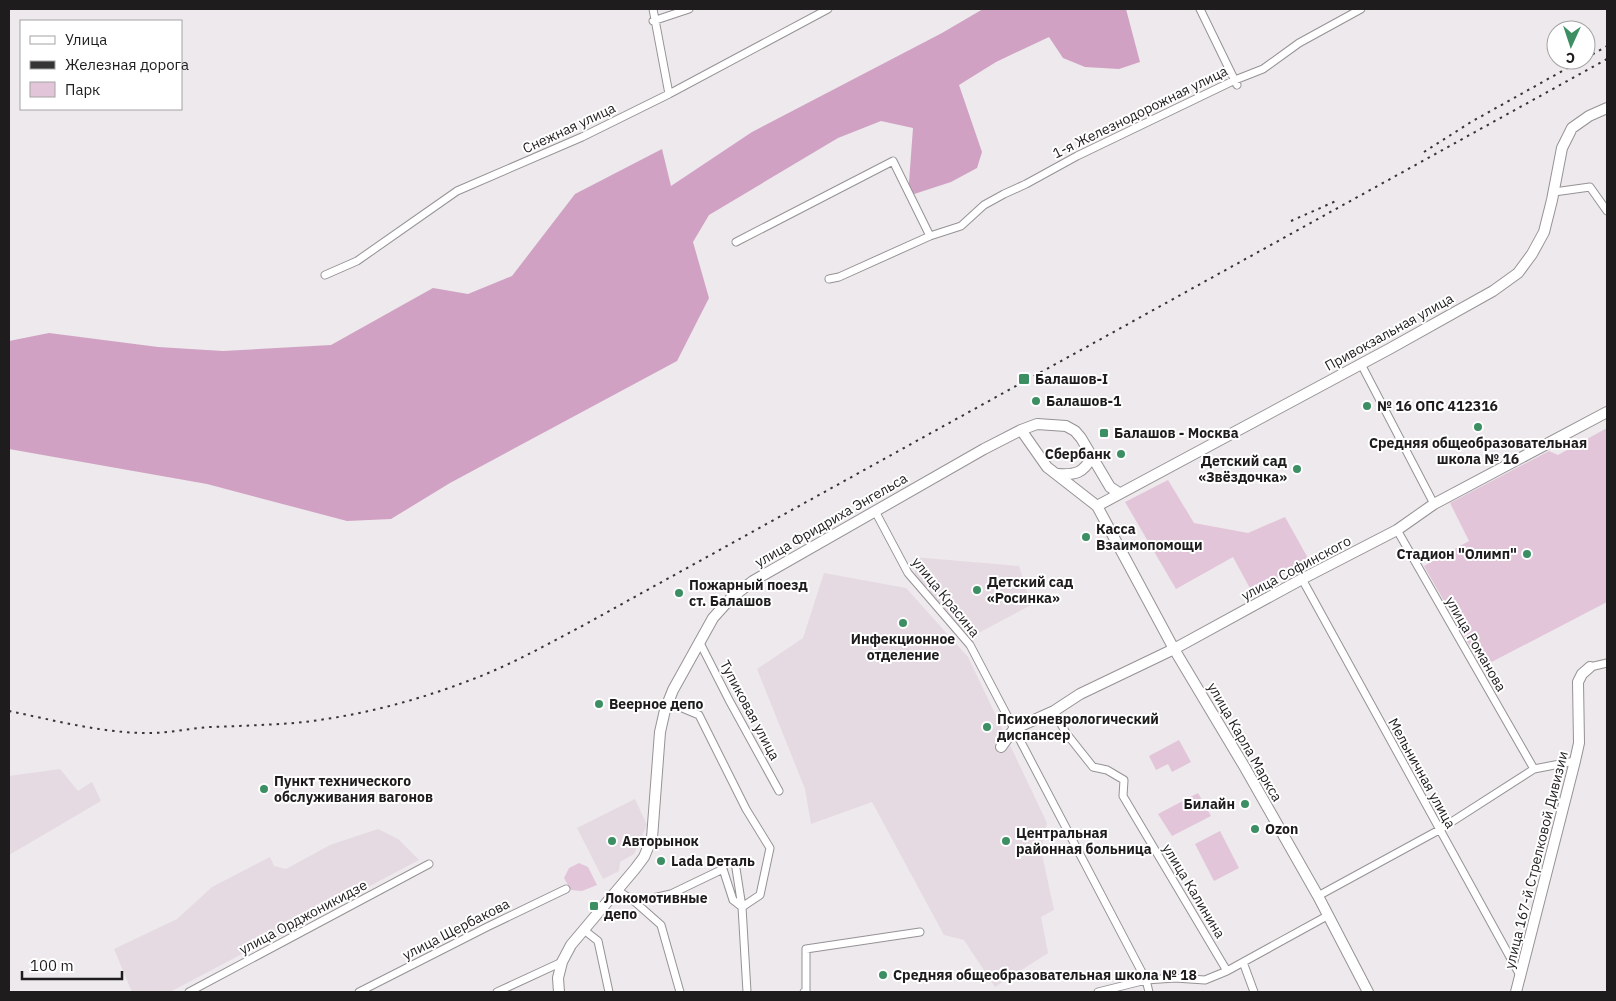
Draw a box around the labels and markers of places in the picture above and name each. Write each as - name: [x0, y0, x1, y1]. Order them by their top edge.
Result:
- place label: Балашов-I: [1035, 370, 1108, 388]
- marker: Балашов-I: [1017, 372, 1031, 386]
- place label: Балашов-1: [1046, 392, 1122, 410]
- marker: Балашов-1: [1030, 395, 1042, 407]
- place label: № 16 ОПС 412316: [1377, 397, 1498, 415]
- marker: № 16 ОПС 412316: [1361, 400, 1373, 412]
- marker: Средняя общеобразовательная школа № 16: [1472, 421, 1484, 433]
- place label: Балашов - Москва: [1114, 424, 1239, 442]
- marker: Балашов - Москва: [1098, 427, 1110, 439]
- place label: Средняя общеобразовательная школа № 16: [1369, 434, 1587, 468]
- place label: Сбербанк: [1045, 445, 1111, 463]
- marker: Сбербанк: [1115, 448, 1127, 460]
- place label: Детский сад «Звёздочка»: [1198, 452, 1287, 486]
- marker: Детский сад «Звёздочка»: [1291, 463, 1303, 475]
- place label: Касса Взаимопомощи: [1096, 520, 1203, 554]
- marker: Касса Взаимопомощи: [1080, 531, 1092, 543]
- place label: Стадион "Олимп": [1396, 545, 1517, 563]
- marker: Стадион "Олимп": [1521, 548, 1533, 560]
- place label: Детский сад «Росинка»: [987, 573, 1073, 607]
- place label: Пожарный поезд ст. Балашов: [689, 576, 808, 610]
- marker: Детский сад «Росинка»: [971, 584, 983, 596]
- marker: Пожарный поезд ст. Балашов: [673, 587, 685, 599]
- marker: Инфекционное отделение: [897, 617, 909, 629]
- place label: Инфекционное отделение: [851, 630, 955, 664]
- place label: Веерное депо: [609, 695, 704, 713]
- marker: Веерное депо: [593, 698, 605, 710]
- place label: Психоневрологический диспансер: [997, 710, 1159, 744]
- marker: Психоневрологический диспансер: [981, 721, 993, 733]
- place label: Пункт технического обслуживания вагонов: [274, 772, 433, 806]
- marker: Пункт технического обслуживания вагонов: [258, 783, 270, 795]
- place label: Билайн: [1184, 795, 1235, 813]
- marker: Билайн: [1239, 798, 1251, 810]
- place label: Ozon: [1265, 820, 1298, 838]
- marker: Ozon: [1249, 823, 1261, 835]
- place label: Центральная районная больница: [1016, 824, 1152, 858]
- place label: Авторынок: [622, 832, 699, 850]
- marker: Авторынок: [606, 835, 618, 847]
- marker: Центральная районная больница: [1000, 835, 1012, 847]
- place label: Lada Dеталь: [671, 852, 755, 870]
- marker: Lada Dеталь: [655, 855, 667, 867]
- place label: Локомотивные депо: [604, 889, 708, 923]
- marker: Локомотивные депо: [588, 900, 600, 912]
- place label: Средняя общеобразовательная школа № 18: [893, 966, 1197, 984]
- marker: Средняя общеобразовательная школа № 18: [877, 969, 889, 981]

